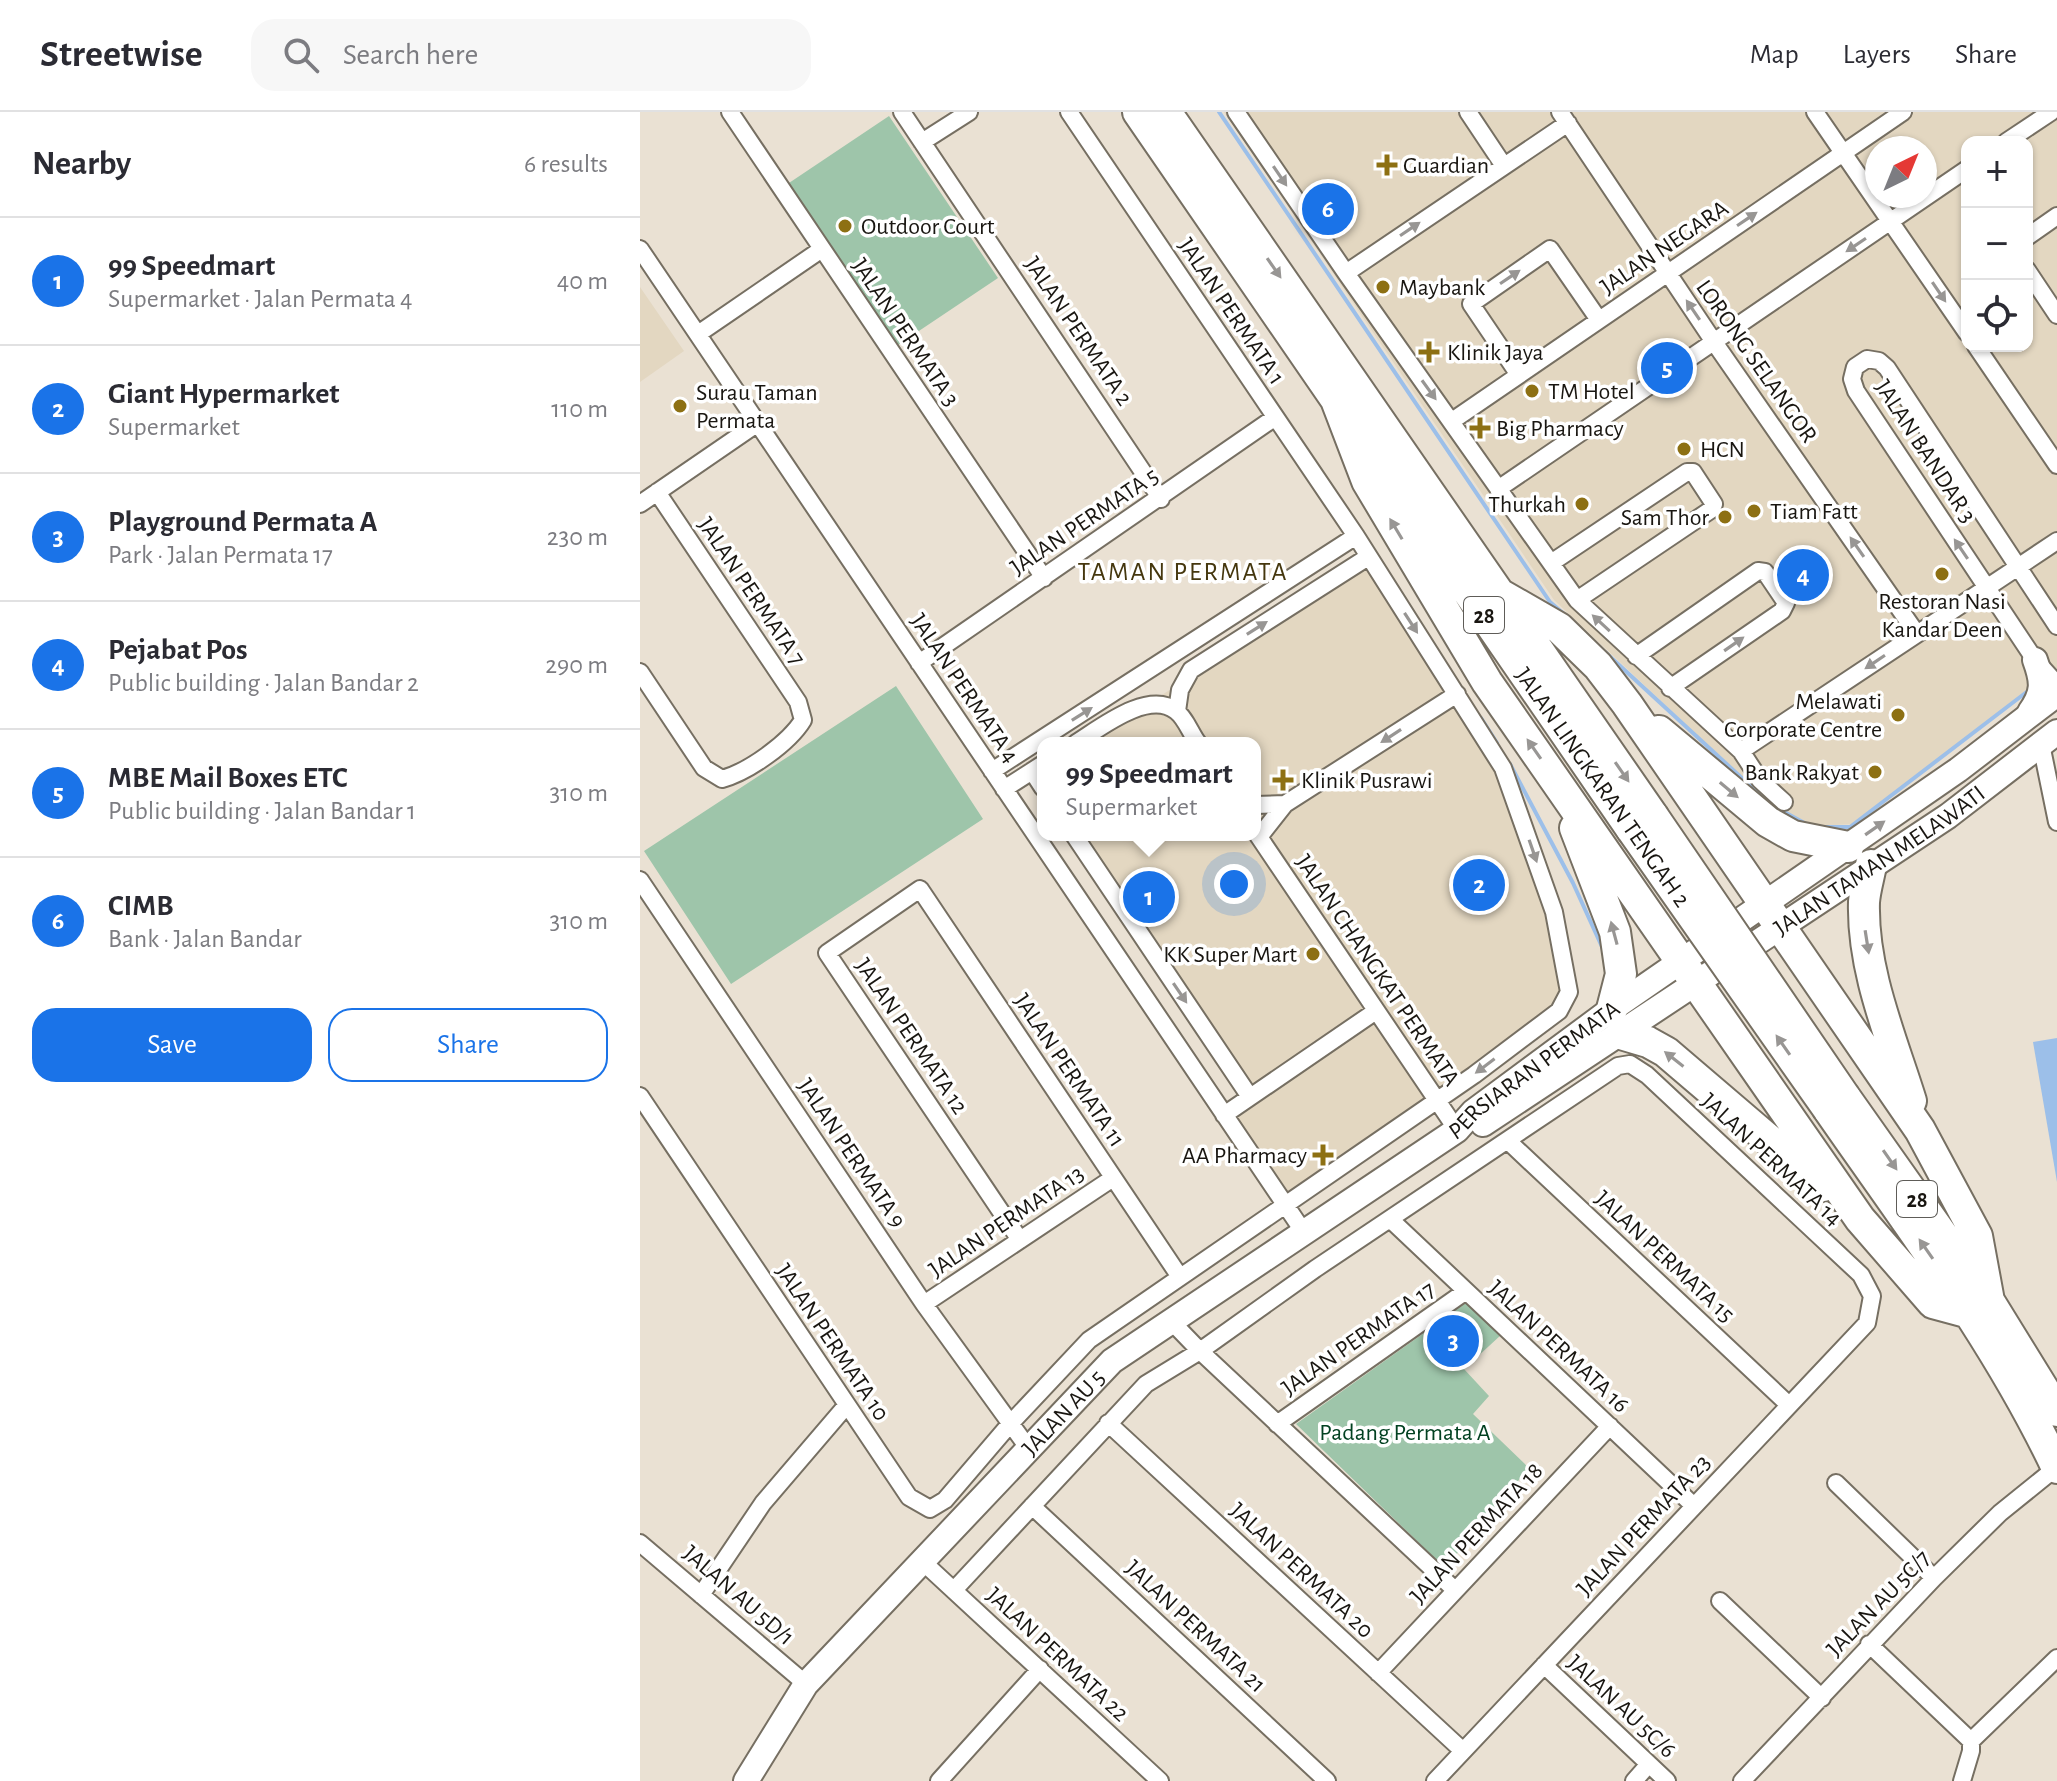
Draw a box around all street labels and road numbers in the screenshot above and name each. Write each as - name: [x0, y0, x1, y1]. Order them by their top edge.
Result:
- street label: JALAN NEGARA: [1596, 196, 1733, 299]
- street label: JALAN PERMATA 1: [1173, 234, 1289, 389]
- street label: JALAN PERMATA 2: [1020, 253, 1137, 410]
- street label: JALAN PERMATA 3: [847, 254, 963, 411]
- street label: LORONG SELANGOR: [1691, 276, 1821, 447]
- street label: JALAN BANDAR 3: [1870, 376, 1980, 527]
- street label: JALAN PERMATA 5: [1006, 464, 1163, 580]
- street label: JALAN PERMATA 7: [693, 513, 809, 670]
- road number: 28: [1464, 597, 1504, 633]
- street label: JALAN PERMATA 4: [906, 610, 1023, 767]
- street label: JALAN LINGKARAN TENGAH 2: [1510, 664, 1694, 912]
- street label: JALAN TAMAN MELAWATI: [1770, 781, 1990, 941]
- street label: JALAN CHANGKAT PERMATA: [1291, 851, 1464, 1091]
- street label: JALAN PERMATA 12: [850, 954, 972, 1119]
- street label: JALAN PERMATA 11: [1009, 990, 1129, 1152]
- street label: PERSIARAN PERMATA: [1445, 997, 1624, 1145]
- street label: JALAN PERMATA 9: [793, 1075, 910, 1232]
- street label: JALAN PERMATA 14: [1696, 1089, 1846, 1231]
- street label: JALAN PERMATA 13: [925, 1161, 1088, 1282]
- road number: 28: [1897, 1181, 1937, 1217]
- street label: JALAN PERMATA 15: [1590, 1186, 1739, 1327]
- street label: JALAN PERMATA 10: [771, 1260, 893, 1425]
- street label: JALAN PERMATA 16: [1484, 1276, 1633, 1418]
- street label: JALAN PERMATA 17: [1278, 1277, 1440, 1401]
- street label: JALAN AU 5: [1018, 1366, 1110, 1461]
- street label: JALAN PERMATA 23: [1572, 1450, 1715, 1601]
- street label: JALAN PERMATA 18: [1406, 1459, 1548, 1609]
- street label: JALAN PERMATA 20: [1225, 1498, 1378, 1643]
- street label: JALAN AU 5D/1: [678, 1541, 799, 1650]
- street label: JALAN AU 5C/7: [1822, 1546, 1935, 1661]
- street label: JALAN PERMATA 21: [1121, 1556, 1270, 1698]
- street label: JALAN PERMATA 22: [982, 1583, 1133, 1726]
- street label: JALAN AU 5C/6: [1562, 1651, 1680, 1763]

